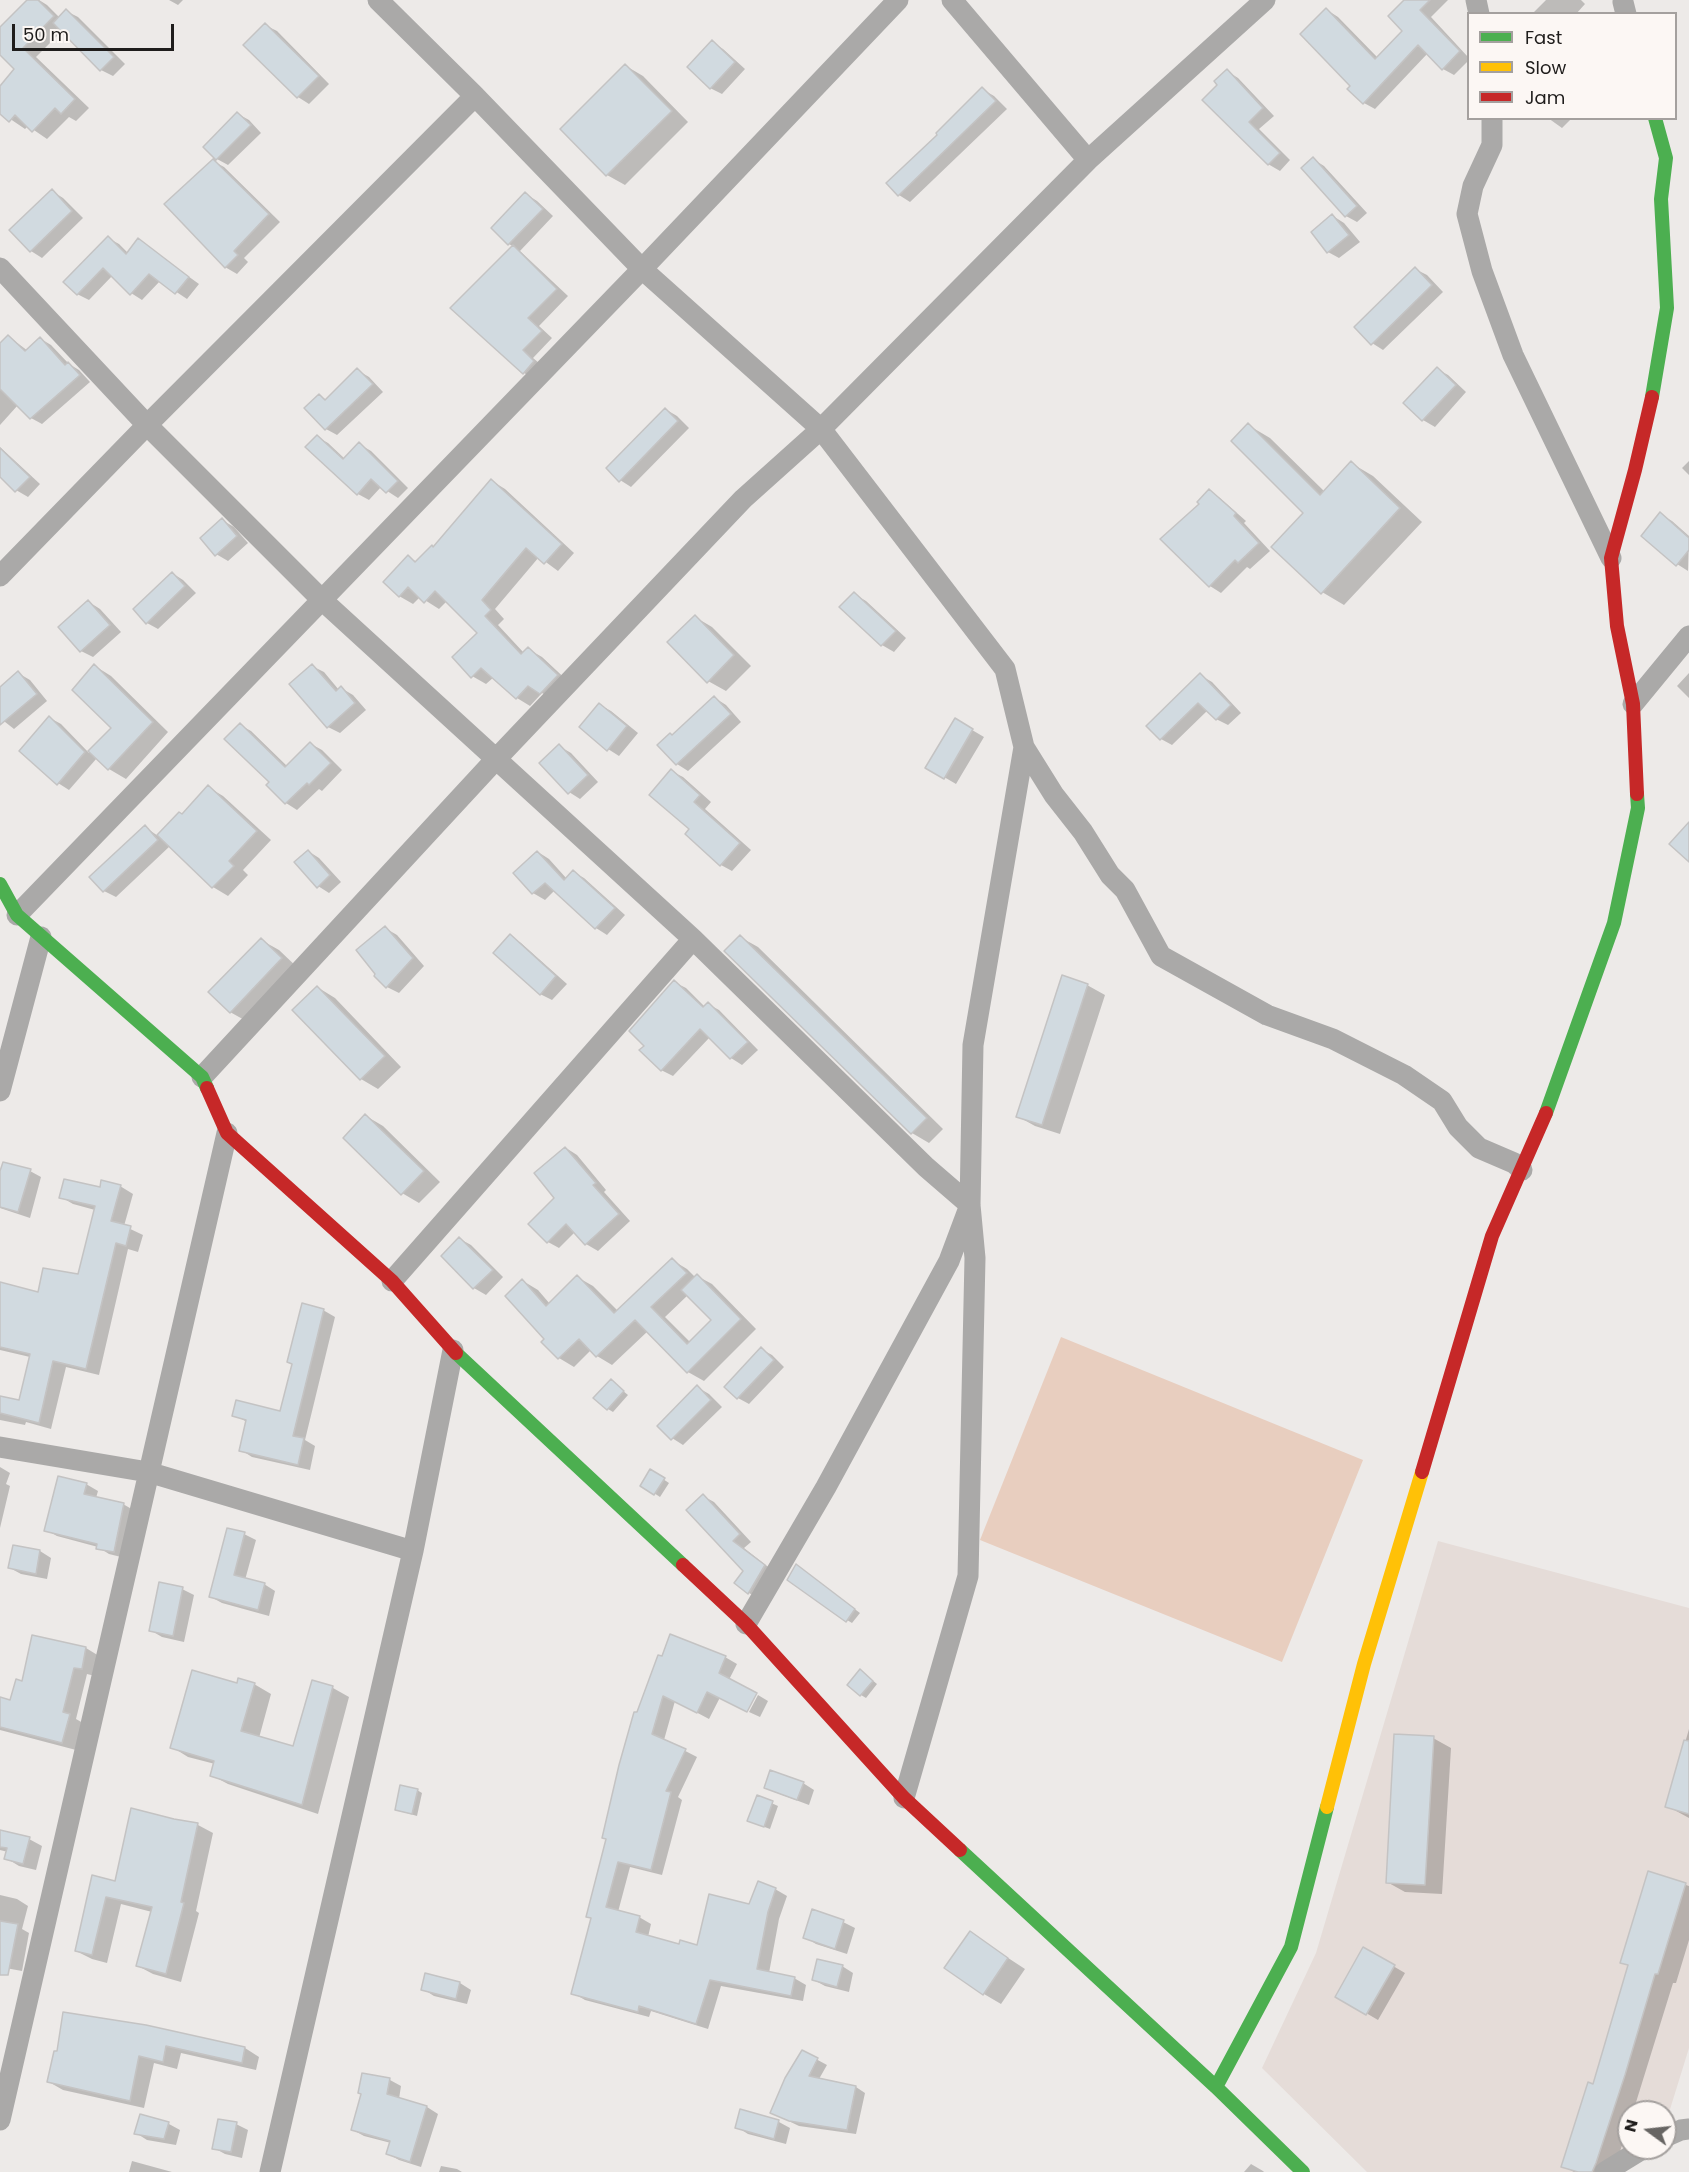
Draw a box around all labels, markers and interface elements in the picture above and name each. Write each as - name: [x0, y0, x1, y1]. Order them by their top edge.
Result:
- scale bar: [15, 12, 177, 50]
- legend: [1467, 12, 1677, 120]
- text: 50 m: [23, 22, 69, 47]
- text: Fast: [1525, 25, 1562, 50]
- text: Slow: [1525, 55, 1566, 80]
- text: Jam: [1525, 85, 1565, 110]
- north arrow: [1617, 2100, 1677, 2160]
- text: N: [1618, 2117, 1644, 2135]

